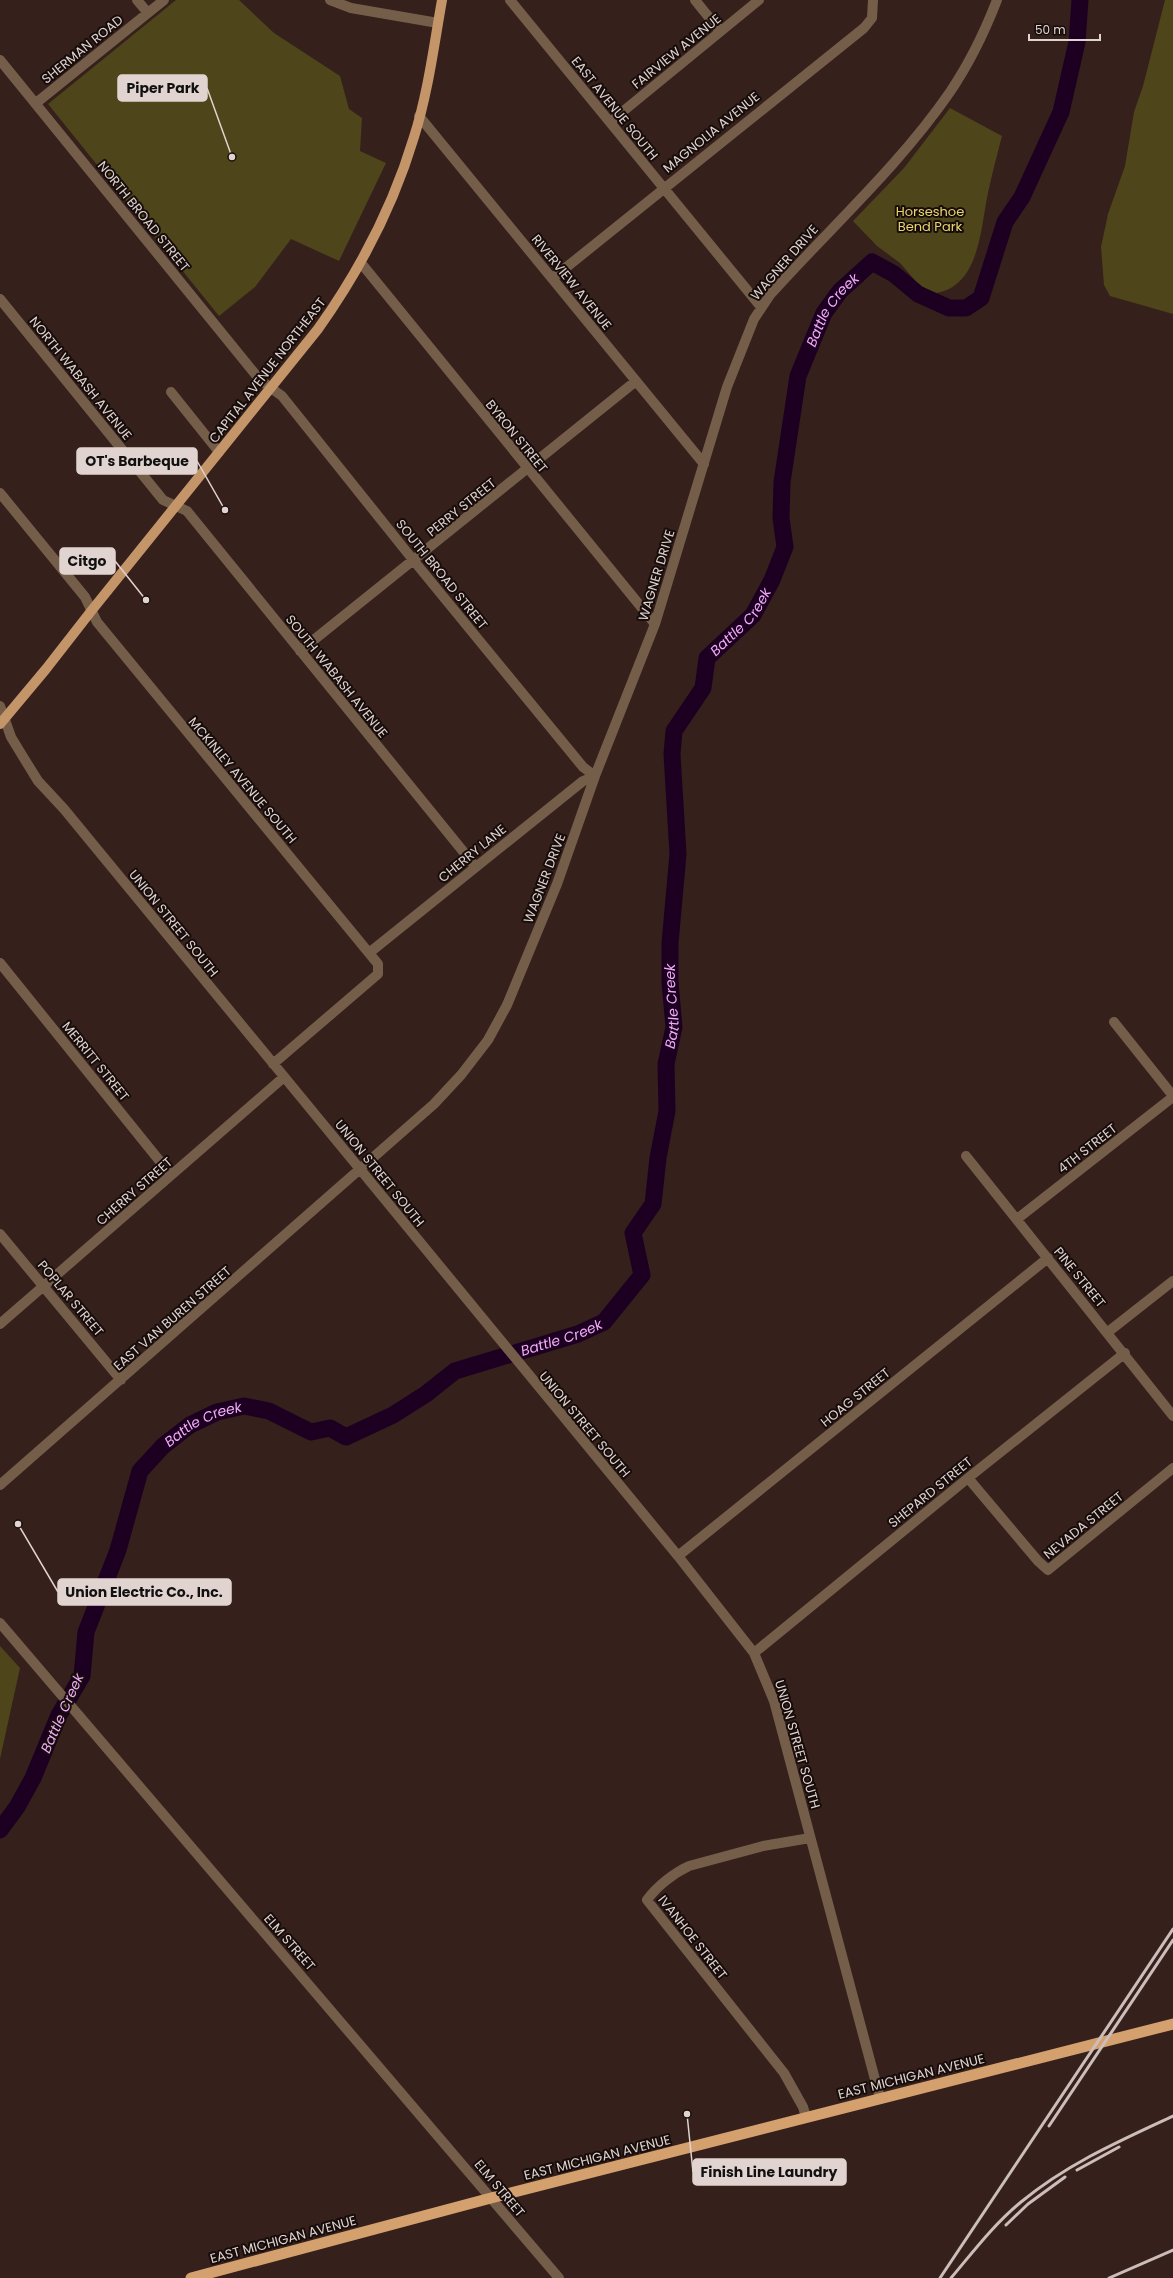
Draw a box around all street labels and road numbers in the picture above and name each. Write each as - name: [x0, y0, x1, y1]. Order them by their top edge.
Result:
- street label: FAIRVIEW AVENUE: [628, 9, 725, 93]
- street label: SHERMAN ROAD: [38, 11, 127, 88]
- street label: EAST AVENUE SOUTH: [567, 52, 662, 164]
- street label: MAGNOLIA AVENUE: [659, 87, 764, 177]
- street label: NORTH BROAD STREET: [93, 157, 194, 276]
- street label: WAGNER DRIVE: [746, 220, 823, 304]
- street label: RIVERVIEW AVENUE: [527, 230, 616, 334]
- street label: CAPITAL AVENUE NORTHEAST: [204, 294, 330, 447]
- street label: NORTH WABASH AVENUE: [25, 313, 136, 444]
- street label: BYRON STREET: [481, 396, 552, 477]
- street label: PERRY STREET: [423, 474, 500, 541]
- street label: SOUTH BROAD STREET: [391, 515, 492, 633]
- street label: WAGNER DRIVE: [634, 527, 679, 623]
- street label: SOUTH WABASH AVENUE: [281, 611, 392, 742]
- street label: MCKINLEY AVENUE SOUTH: [184, 713, 301, 848]
- street label: CHERRY LANE: [434, 820, 510, 887]
- street label: WAGNER DRIVE: [519, 831, 570, 926]
- street label: UNION STREET SOUTH: [124, 866, 223, 981]
- street label: MERRITT STREET: [58, 1018, 134, 1105]
- street label: UNION STREET SOUTH: [330, 1116, 429, 1231]
- street label: 4TH STREET: [1054, 1119, 1121, 1178]
- street label: CHERRY STREET: [92, 1153, 177, 1230]
- street label: PINE STREET: [1049, 1243, 1110, 1312]
- street label: POPLAR STREET: [33, 1256, 108, 1340]
- street label: EAST VAN BUREN STREET: [109, 1262, 235, 1375]
- street label: HOAG STREET: [816, 1363, 894, 1431]
- street label: UNION STREET SOUTH: [535, 1367, 635, 1481]
- street label: SHEPARD STREET: [884, 1453, 976, 1532]
- street label: NEVADA STREET: [1039, 1487, 1127, 1564]
- street label: UNION STREET SOUTH: [770, 1678, 825, 1811]
- street label: IVANHOE STREET: [654, 1891, 732, 1983]
- street label: ELM STREET: [260, 1910, 320, 1975]
- street label: EAST MICHIGAN AVENUE: [836, 2049, 986, 2104]
- street label: EAST MICHIGAN AVENUE: [522, 2130, 672, 2185]
- street label: ELM STREET: [470, 2155, 529, 2221]
- street label: EAST MICHIGAN AVENUE: [208, 2211, 358, 2268]

